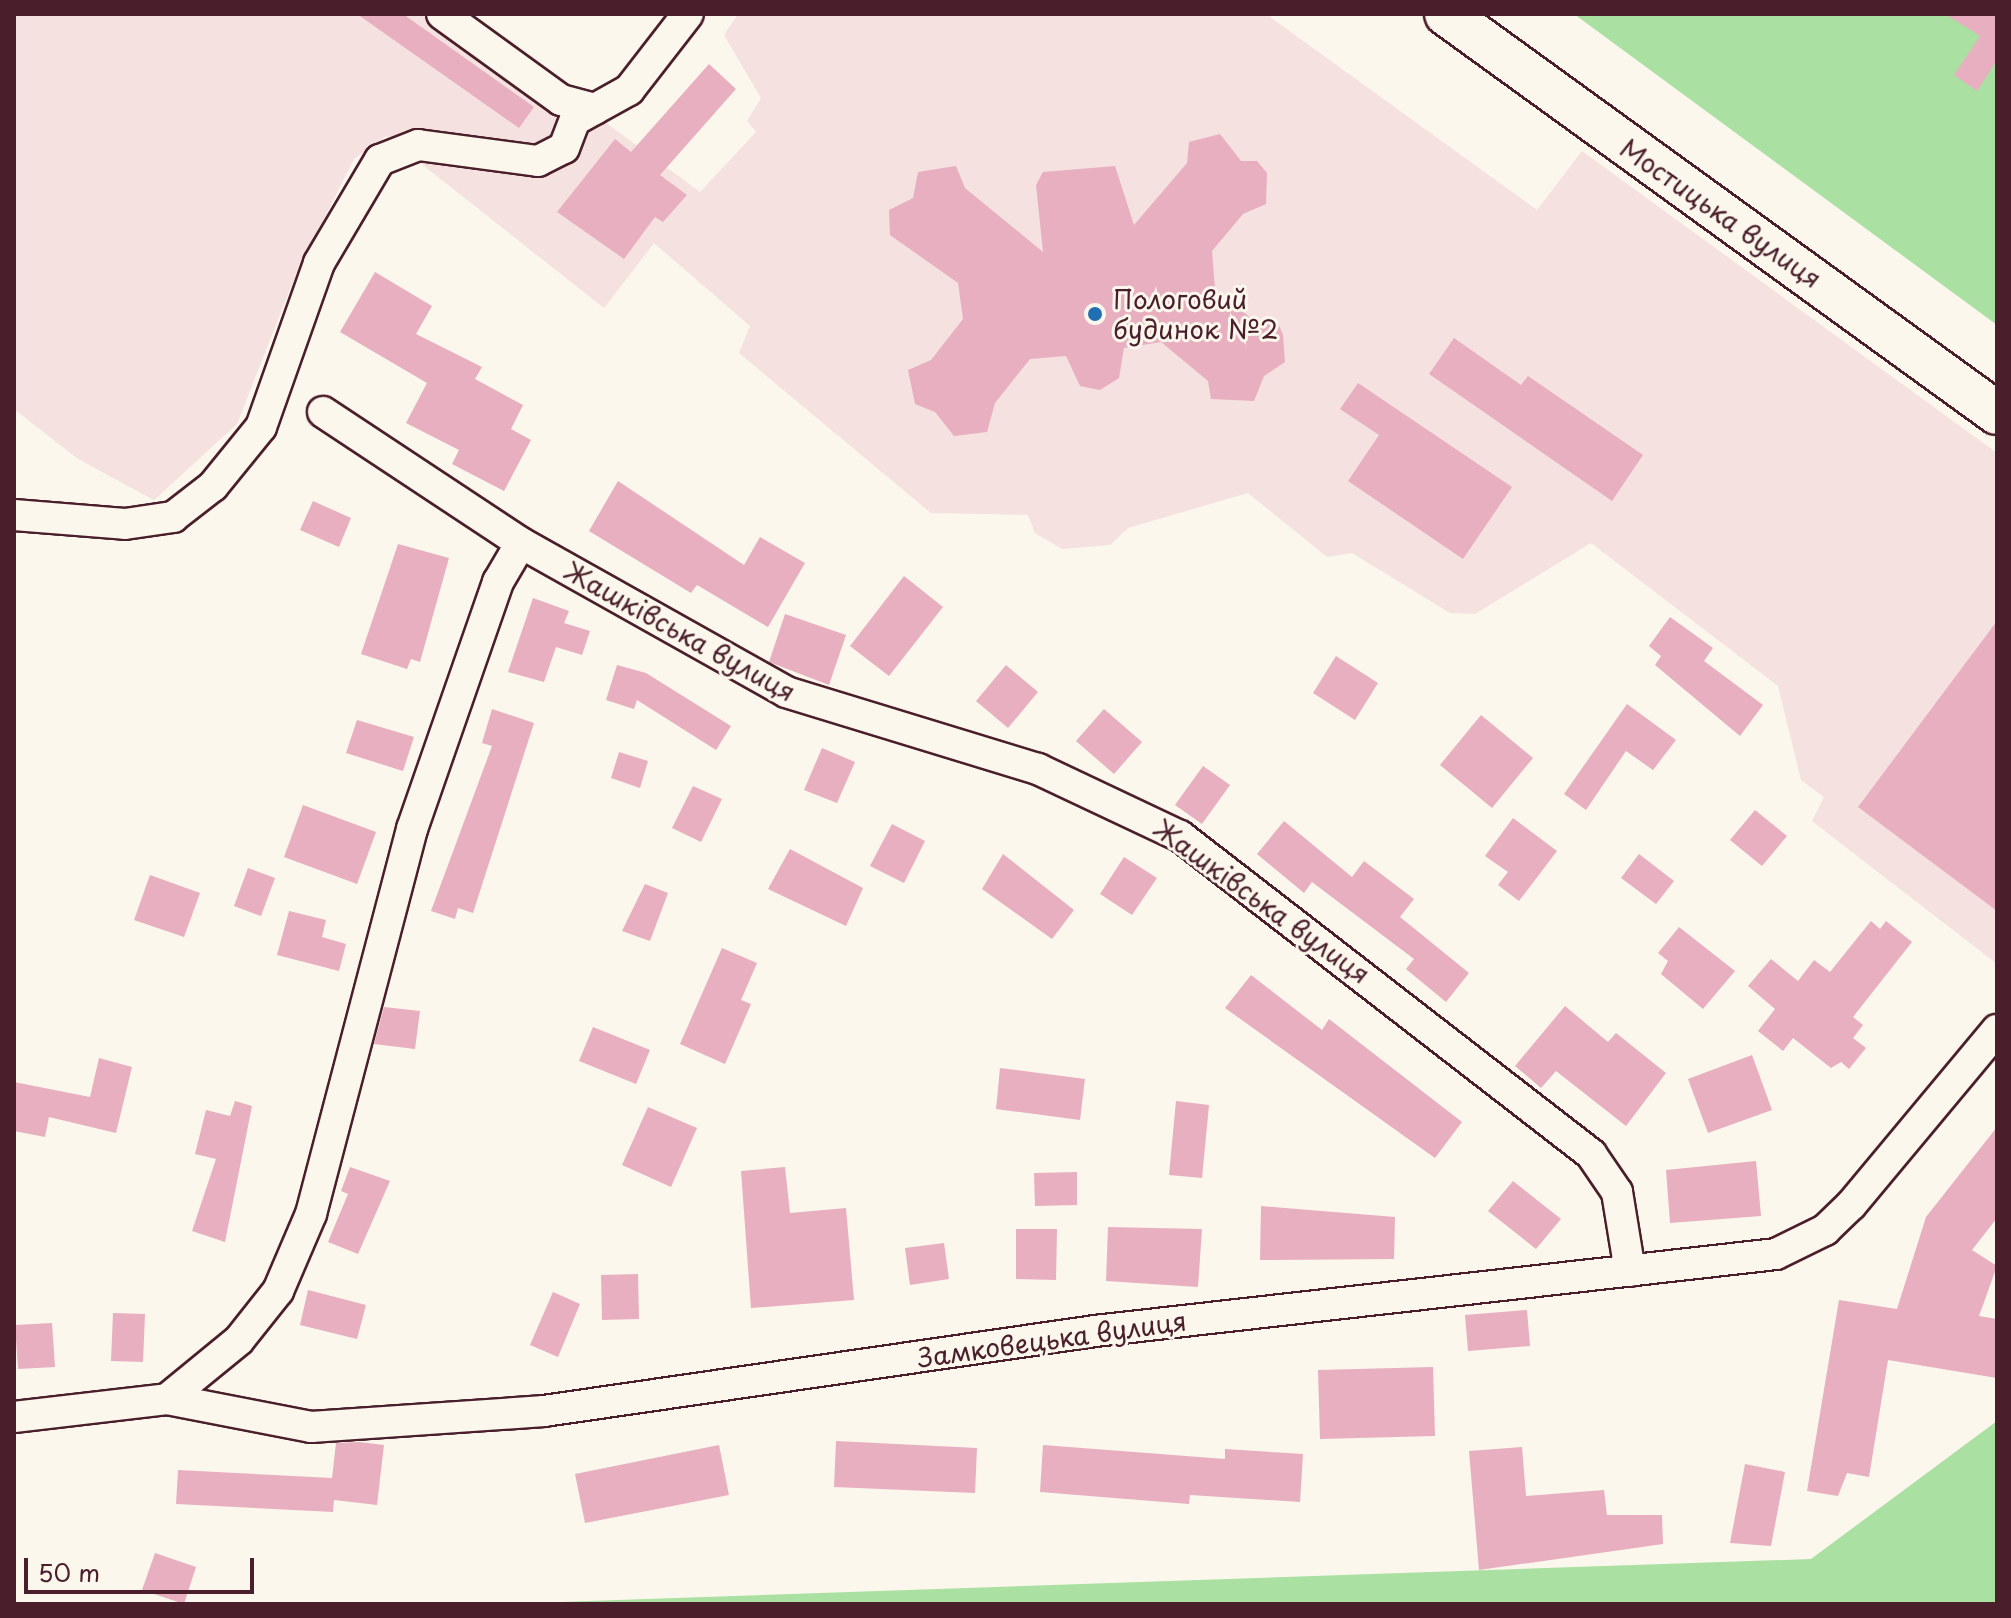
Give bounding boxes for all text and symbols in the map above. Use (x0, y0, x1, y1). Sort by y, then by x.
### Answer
street label: Мостицька вулиця (1614, 132, 1828, 294)
place label: Пологовий будинок №2 (1113, 283, 1279, 344)
marker: Пологовий будинок №2 (1084, 303, 1106, 325)
street label: Жашківська вулиця (559, 554, 801, 708)
street label: Жашківська вулиця (1147, 812, 1377, 990)
street label: Замковецька вулиця (915, 1305, 1189, 1373)
scale bar (28, 1542, 258, 1592)
text: 50 m (38, 1554, 100, 1590)

